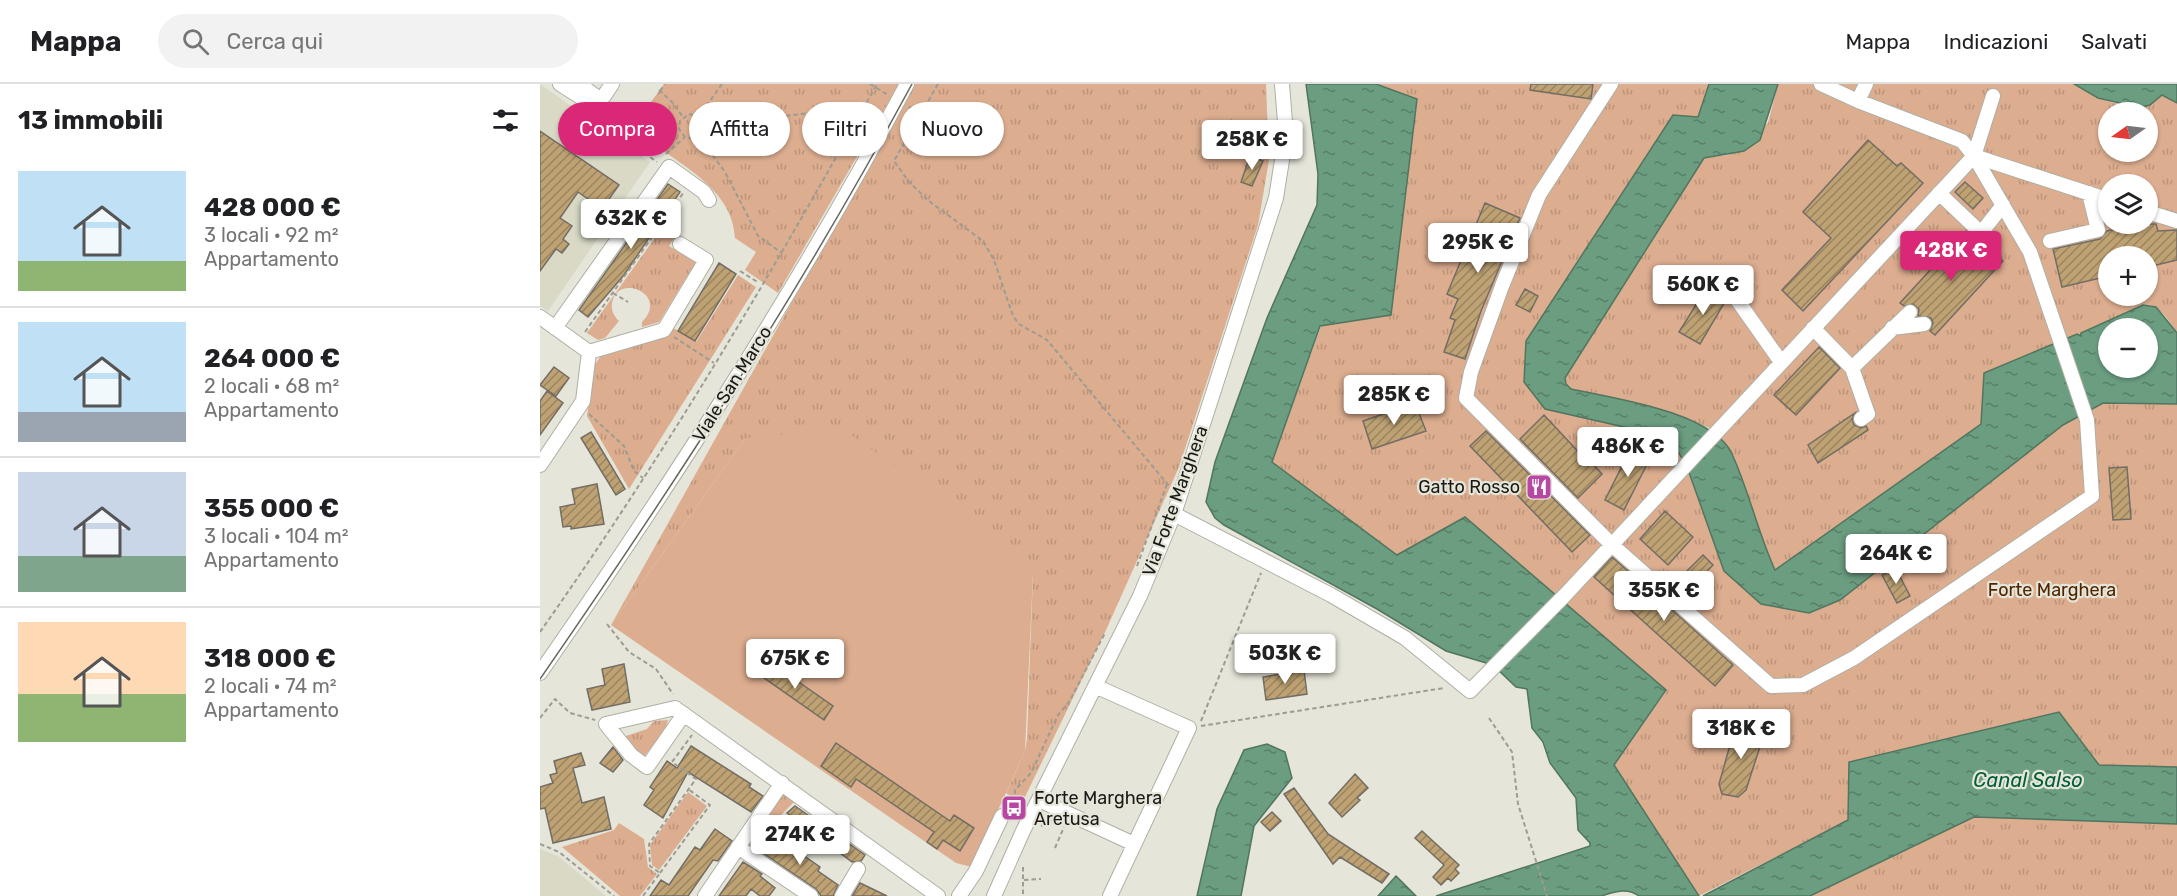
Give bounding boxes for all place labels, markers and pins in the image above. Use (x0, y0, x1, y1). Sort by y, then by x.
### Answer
pin: 258K € (1203, 120, 1301, 171)
pin: 632K € (582, 199, 680, 250)
pin: 295K € (1429, 223, 1527, 274)
pin: 428K € (1902, 231, 2000, 282)
pin: 560K € (1654, 265, 1752, 316)
pin: 285K € (1345, 375, 1443, 426)
pin: 486K € (1579, 427, 1677, 478)
restaurant icon: Gatto Rosso (1524, 472, 1554, 502)
place label: Gatto Rosso (1418, 476, 1520, 498)
pin: 264K € (1847, 534, 1945, 585)
pin: 355K € (1615, 571, 1713, 622)
pin: 503K € (1236, 634, 1334, 685)
pin: 675K € (746, 639, 844, 690)
pin: 318K € (1692, 709, 1790, 760)
place label: Forte Marghera Aretusa (1034, 787, 1162, 830)
bus stop icon: Forte Marghera Aretusa (999, 793, 1029, 823)
pin: 274K € (751, 815, 849, 866)

